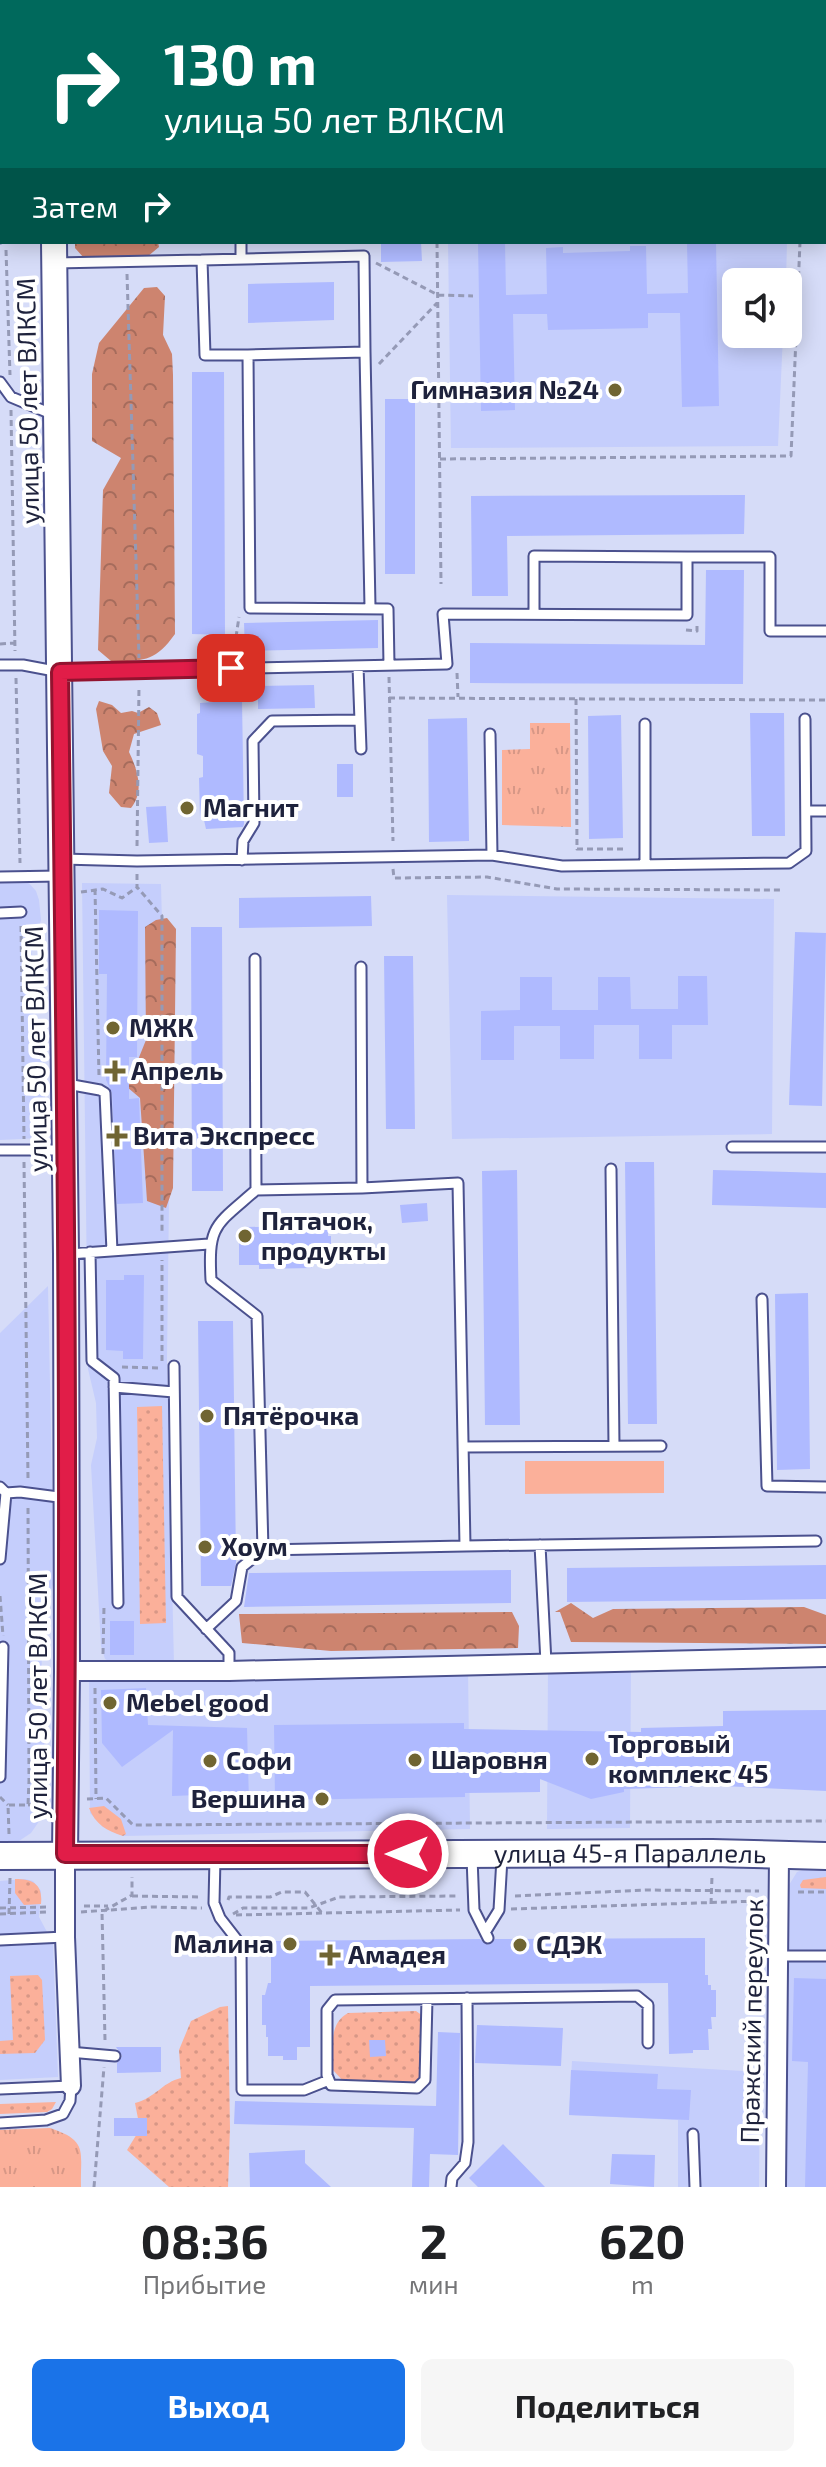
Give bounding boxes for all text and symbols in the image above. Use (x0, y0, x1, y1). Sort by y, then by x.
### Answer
text: 130 m (164, 29, 317, 96)
icon: right (32, 32, 136, 136)
text: улица 50 лет ВЛКСМ (164, 97, 505, 140)
icon: right (134, 184, 178, 228)
text: Затем (32, 188, 118, 224)
map controls (722, 268, 802, 348)
button: sound (722, 268, 802, 348)
street label: улица 50 лет ВЛКСМ (9, 277, 45, 525)
place label: Гимназия №24 (410, 373, 599, 404)
marker: Гимназия №24 (606, 381, 624, 399)
pin (197, 634, 265, 702)
icon: arrive (209, 646, 253, 690)
place label: Магнит (203, 791, 299, 822)
marker: Магнит (178, 799, 196, 817)
street label: улица 50 лет ВЛКСМ (17, 925, 53, 1173)
place label: МЖК (129, 1011, 194, 1042)
marker: МЖК (104, 1019, 122, 1037)
place label: Апрель (131, 1054, 223, 1085)
marker: Апрель (106, 1062, 124, 1080)
place label: Вита Экспресс (133, 1119, 315, 1150)
marker: Вита Экспресс (108, 1127, 126, 1145)
place label: Пятачок, продукты (261, 1204, 386, 1265)
marker: Пятачок, продукты (236, 1227, 254, 1245)
place label: Пятёрочка (223, 1399, 359, 1430)
marker: Пятёрочка (198, 1407, 216, 1425)
place label: Хоум (221, 1530, 288, 1561)
marker: Хоум (196, 1538, 214, 1556)
street label: улица 50 лет ВЛКСМ (21, 1573, 53, 1819)
place label: Mebel good (126, 1686, 269, 1717)
marker: Mebel good (101, 1694, 119, 1712)
place label: Торговый комплекс 45 (608, 1727, 768, 1788)
place label: Шаровня (431, 1743, 548, 1774)
place label: Софи (226, 1744, 292, 1775)
marker: Торговый комплекс 45 (583, 1750, 601, 1768)
marker: Шаровня (406, 1751, 424, 1769)
marker: Софи (201, 1752, 219, 1770)
place label: Вершина (191, 1782, 306, 1813)
marker: Вершина (313, 1790, 331, 1808)
position arrow (366, 1812, 450, 1896)
street label: улица 45-я Параллель (494, 1836, 767, 1869)
street label: Пражский переулок (733, 1898, 769, 2144)
place label: Малина (173, 1927, 274, 1958)
place label: СДЭК (536, 1928, 603, 1959)
marker: Малина (281, 1935, 299, 1953)
marker: СДЭК (511, 1936, 529, 1954)
place label: Амадея (348, 1938, 446, 1969)
marker: Амадея (319, 1944, 341, 1966)
text: 08:36 (140, 2211, 268, 2269)
text: 2 (420, 2211, 448, 2269)
text: 620 (599, 2211, 686, 2269)
text: Прибытие (143, 2268, 266, 2299)
text: мин (409, 2268, 459, 2299)
text: m (631, 2268, 654, 2299)
button: Выход (32, 2359, 405, 2451)
button: Поделиться (421, 2359, 794, 2451)

